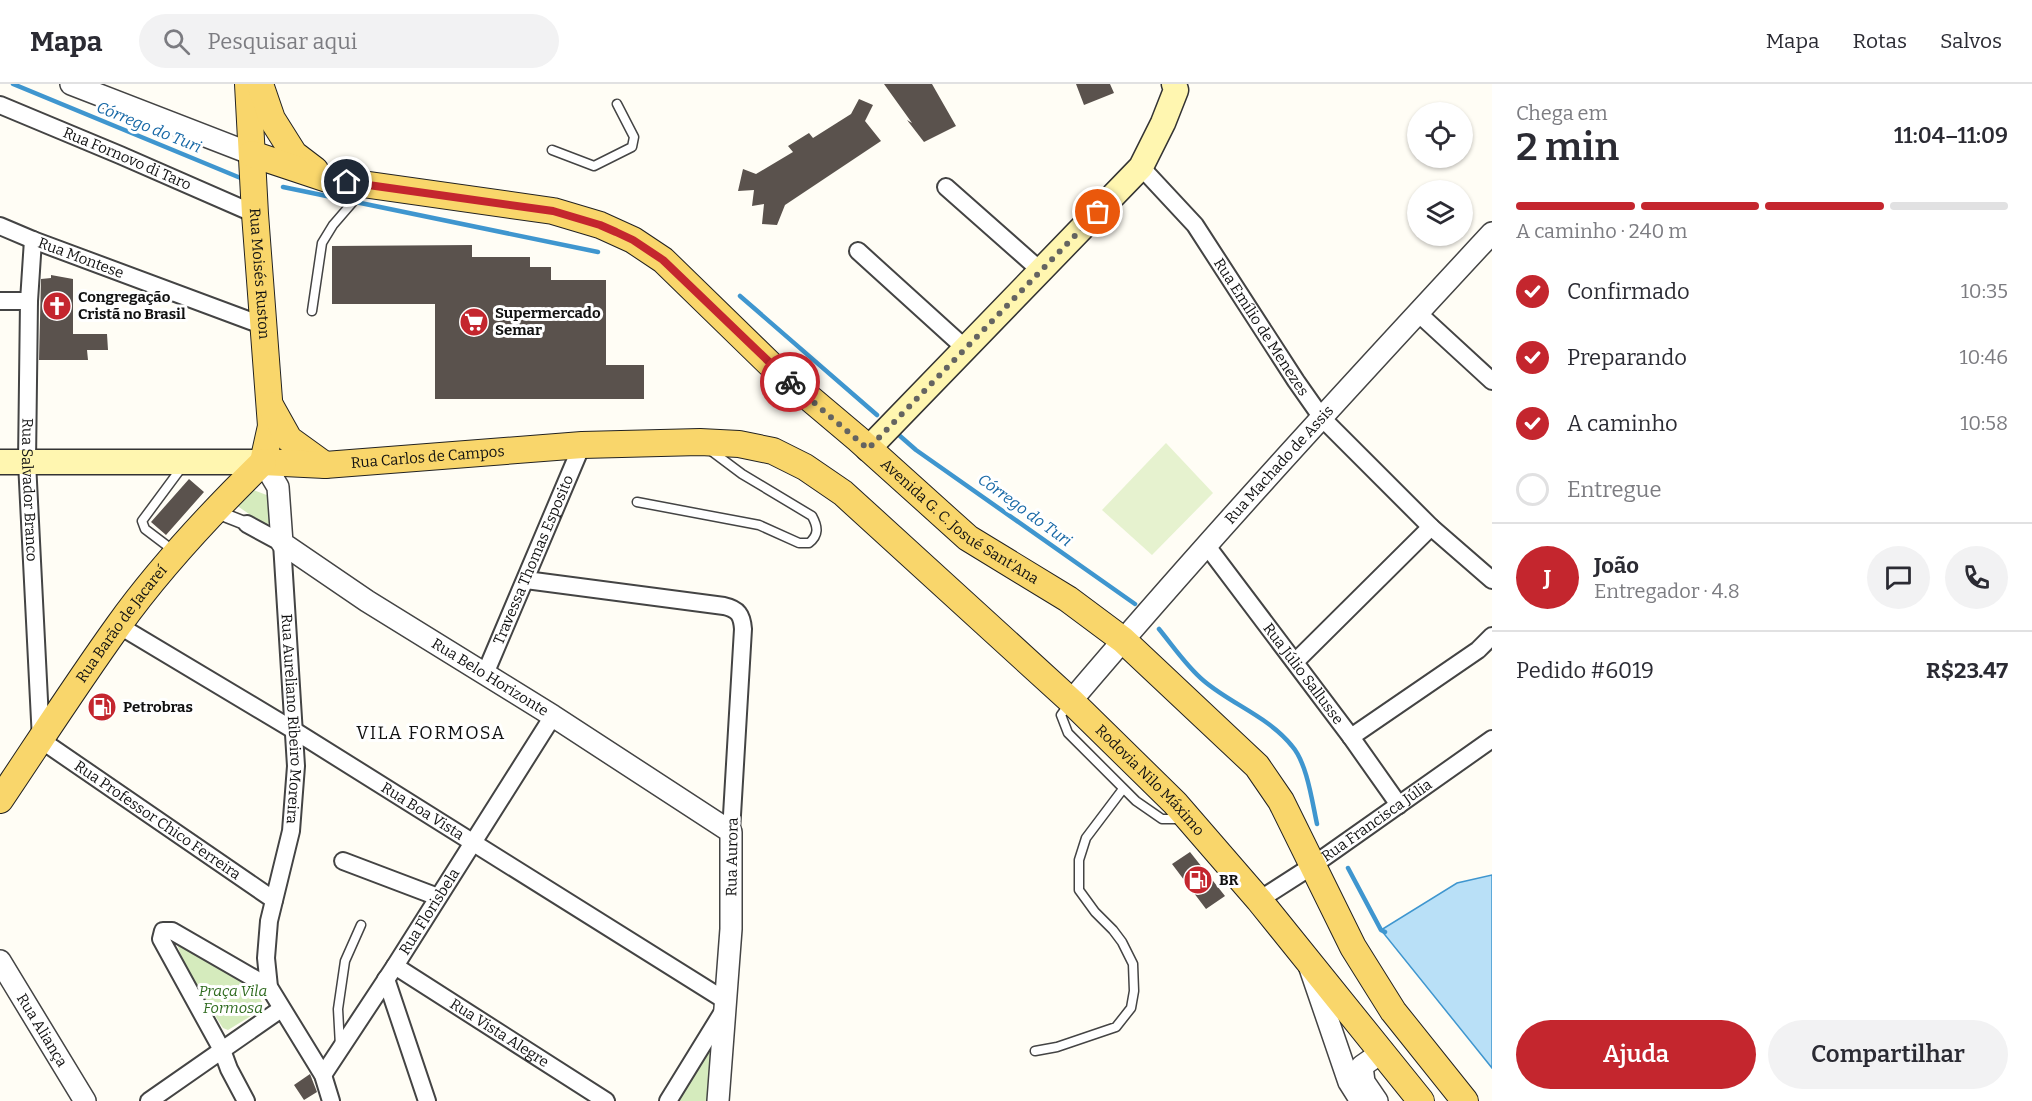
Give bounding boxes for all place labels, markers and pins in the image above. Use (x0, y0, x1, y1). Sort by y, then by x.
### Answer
pin (321, 156, 372, 207)
pin (1072, 186, 1123, 237)
place label: Congregação Cristã no Brasil (78, 288, 186, 323)
church icon: Congregação Cristã no Brasil (41, 290, 73, 322)
place label: Supermercado Semar (495, 304, 601, 339)
supermarket icon: Supermercado Semar (458, 306, 490, 338)
fuel station icon: Petrobras (86, 691, 118, 723)
place label: Petrobras (123, 698, 193, 716)
fuel station icon: BR (1182, 864, 1214, 896)
place label: BR (1219, 871, 1238, 889)

